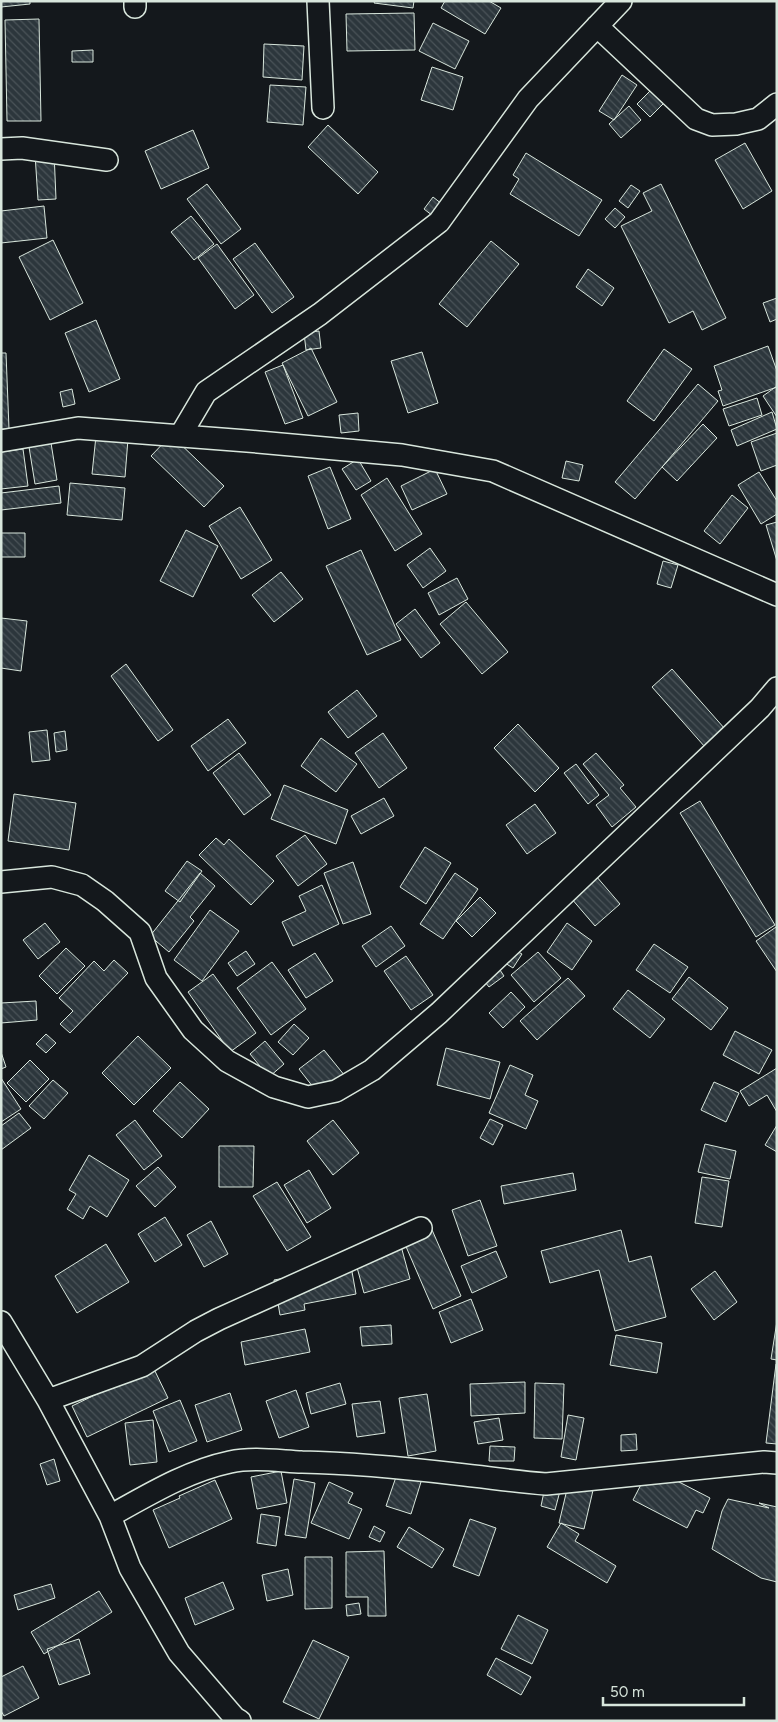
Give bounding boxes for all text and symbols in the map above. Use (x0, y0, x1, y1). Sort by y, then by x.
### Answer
scale bar (603, 1674, 744, 1706)
text: 50 m (610, 1683, 645, 1701)

